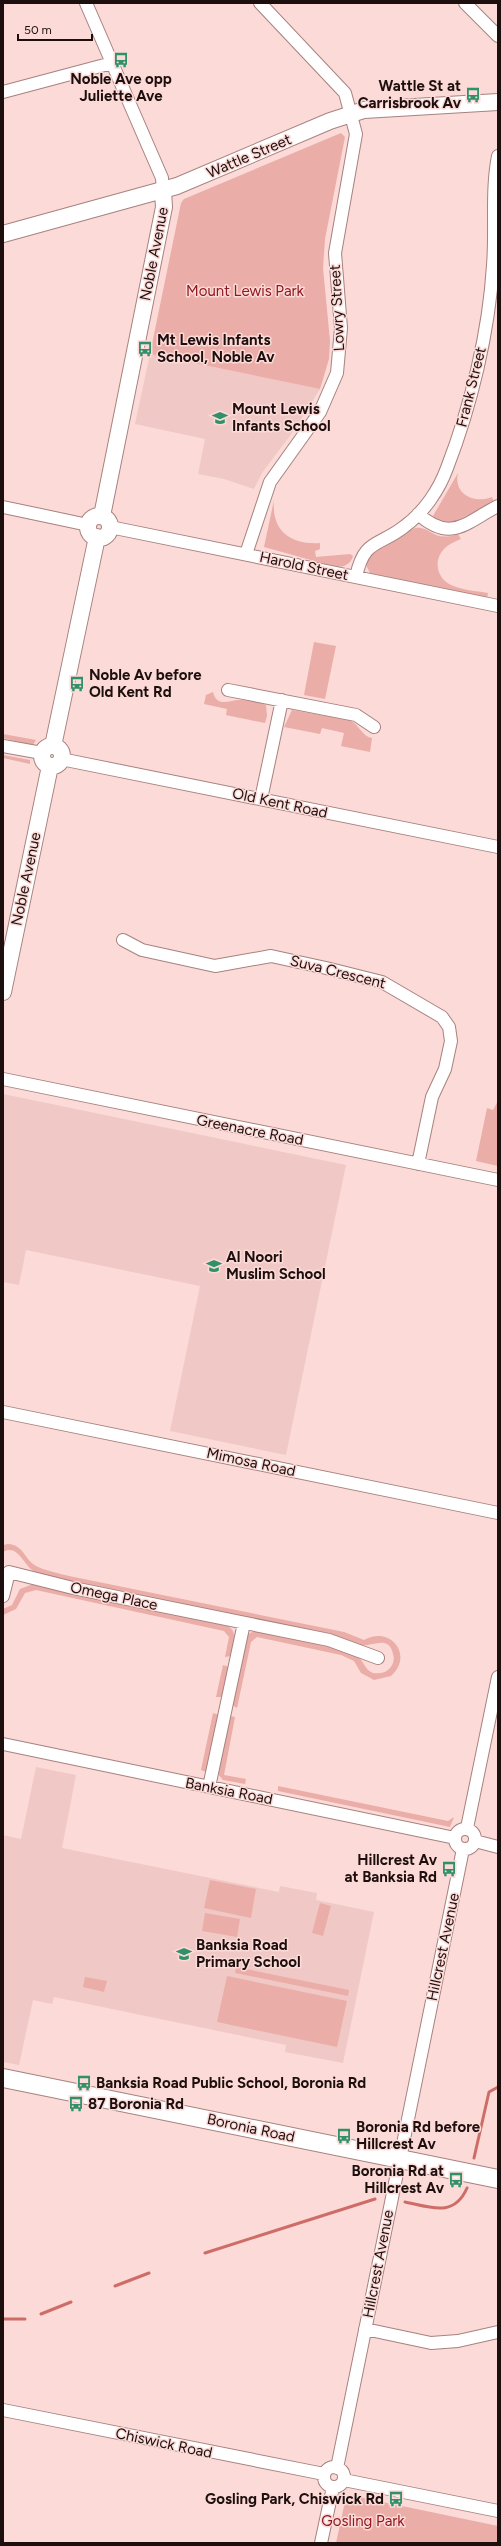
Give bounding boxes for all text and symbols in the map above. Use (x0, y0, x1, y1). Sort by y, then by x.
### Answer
scale bar (18, 16, 92, 42)
text: 50 m (24, 23, 52, 37)
bus stop icon: Noble Ave opp Juliette Ave (112, 51, 130, 69)
place label: Noble Ave opp Juliette Ave (70, 70, 172, 105)
place label: Wattle St at Carrisbrook Av (358, 77, 462, 112)
bus stop icon: Wattle St at Carrisbrook Av (464, 86, 482, 104)
street label: Wattle Street (204, 130, 294, 182)
street label: Noble Avenue (136, 206, 172, 302)
street label: Lowry Street (326, 264, 348, 352)
park label: Mount Lewis Park (186, 282, 305, 300)
place label: Mt Lewis Infants School, Noble Av (157, 331, 275, 366)
bus stop icon: Mt Lewis Infants School, Noble Av (136, 340, 154, 358)
street label: Frank Street (452, 345, 490, 429)
place label: Mount Lewis Infants School (232, 400, 331, 435)
school or university icon: Mount Lewis Infants School (211, 409, 229, 427)
street label: Harold Street (258, 548, 350, 584)
place label: Noble Av before Old Kent Rd (89, 666, 202, 701)
bus stop icon: Noble Av before Old Kent Rd (68, 675, 86, 693)
street label: Old Kent Road (231, 784, 329, 822)
street label: Noble Avenue (7, 831, 45, 927)
street label: Suva Crescent (288, 951, 388, 993)
street label: Greenacre Road (195, 1111, 305, 1149)
place label: Al Noori Muslim School (226, 1248, 326, 1283)
school or university icon: Al Noori Muslim School (205, 1257, 223, 1275)
street label: Mimosa Road (205, 1444, 297, 1480)
street label: Omega Place (69, 1578, 159, 1614)
street label: Banksia Road (184, 1774, 274, 1808)
place label: Hillcrest Av at Banksia Rd (345, 1851, 438, 1886)
bus stop icon: Hillcrest Av at Banksia Rd (440, 1860, 458, 1878)
street label: Hillcrest Avenue (423, 1891, 463, 2003)
place label: Banksia Road Primary School (196, 1936, 301, 1971)
school or university icon: Banksia Road Primary School (175, 1945, 193, 1963)
bus stop icon: Banksia Road Public School, Boronia Rd (75, 2074, 93, 2092)
place label: Banksia Road Public School, Boronia Rd (96, 2074, 366, 2092)
bus stop icon: 87 Boronia Rd (67, 2095, 85, 2113)
place label: 87 Boronia Rd (88, 2095, 184, 2113)
street label: Boronia Road (205, 2110, 297, 2146)
place label: Boronia Rd before Hillcrest Av (356, 2118, 481, 2153)
bus stop icon: Boronia Rd before Hillcrest Av (335, 2127, 353, 2145)
place label: Boronia Rd at Hillcrest Av (351, 2162, 445, 2197)
bus stop icon: Boronia Rd at Hillcrest Av (447, 2171, 465, 2189)
street label: Hillcrest Avenue (359, 2208, 397, 2320)
street label: Chiswick Road (114, 2424, 214, 2462)
place label: Gosling Park, Chiswick Rd (205, 2490, 384, 2508)
bus stop icon: Gosling Park, Chiswick Rd (387, 2490, 405, 2508)
park label: Gosling Park (321, 2512, 405, 2530)

